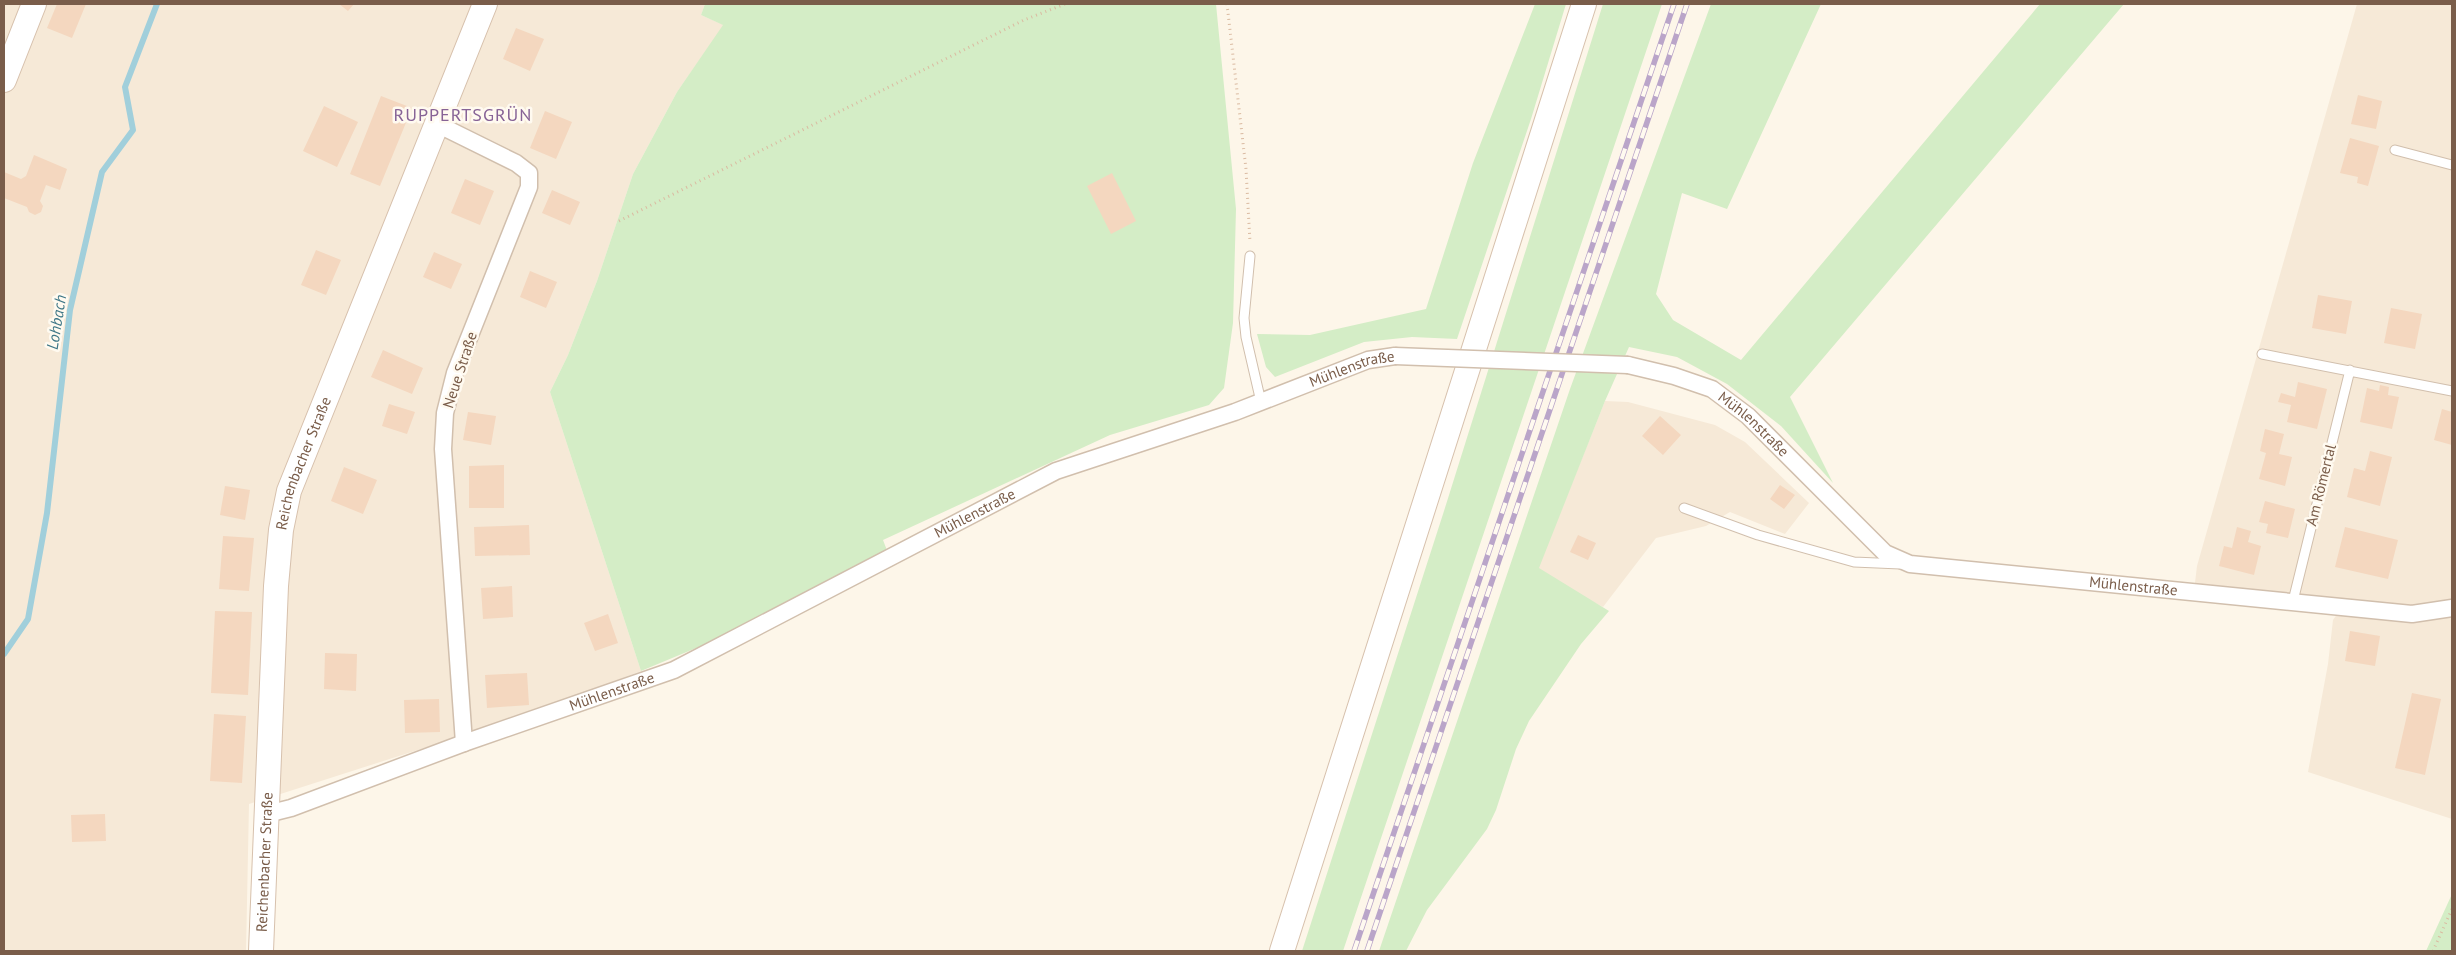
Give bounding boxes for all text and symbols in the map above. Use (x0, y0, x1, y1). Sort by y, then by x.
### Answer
district label: RUPPERTSGRÜN (394, 103, 532, 126)
water label: Lohbach (42, 293, 70, 351)
street label: Neue Straße (438, 329, 481, 411)
street label: Mühlenstraße (1306, 346, 1396, 391)
street label: Mühlenstraße (1715, 387, 1793, 461)
street label: Reichenbacher Straße (271, 394, 335, 531)
street label: Am Römertal (2301, 441, 2340, 528)
street label: Mühlenstraße (931, 484, 1018, 542)
street label: Mühlenstraße (2088, 572, 2179, 600)
street label: Mühlenstraße (566, 668, 657, 715)
street label: Reichenbacher Straße (252, 792, 277, 932)

